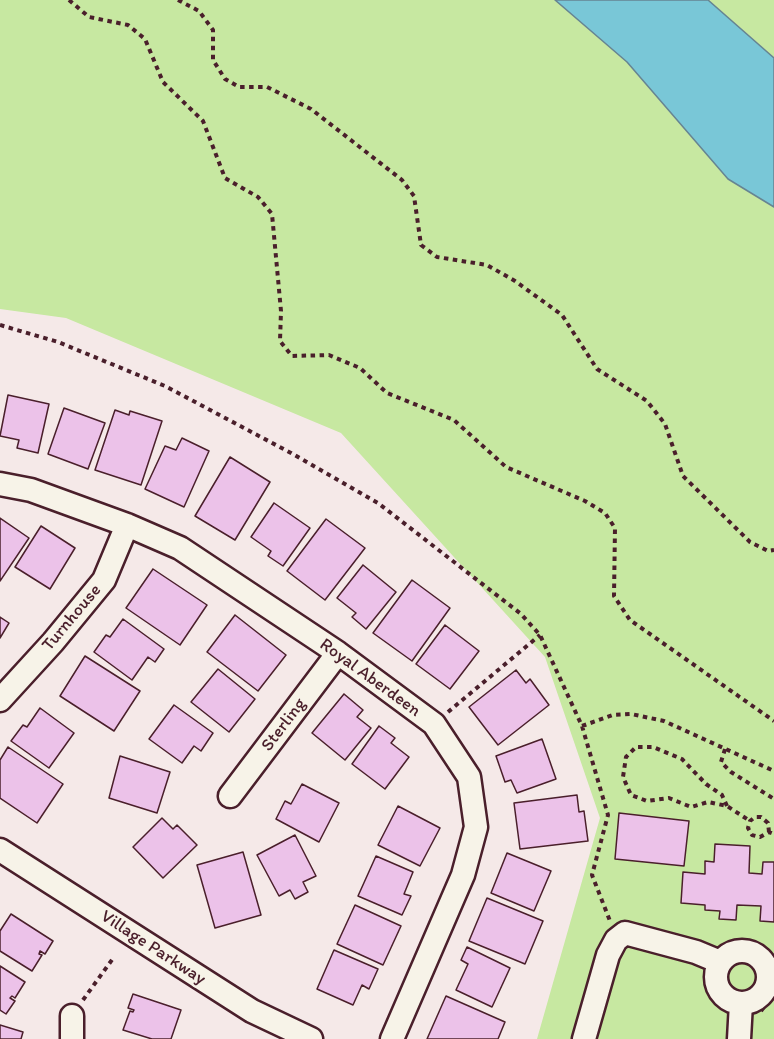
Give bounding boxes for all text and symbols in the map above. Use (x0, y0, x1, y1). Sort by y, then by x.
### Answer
street label: Turnhouse (38, 580, 106, 656)
street label: Royal Aberdeen (315, 634, 425, 722)
street label: Sterling (257, 694, 311, 756)
street label: Village Parkway (96, 906, 210, 990)

